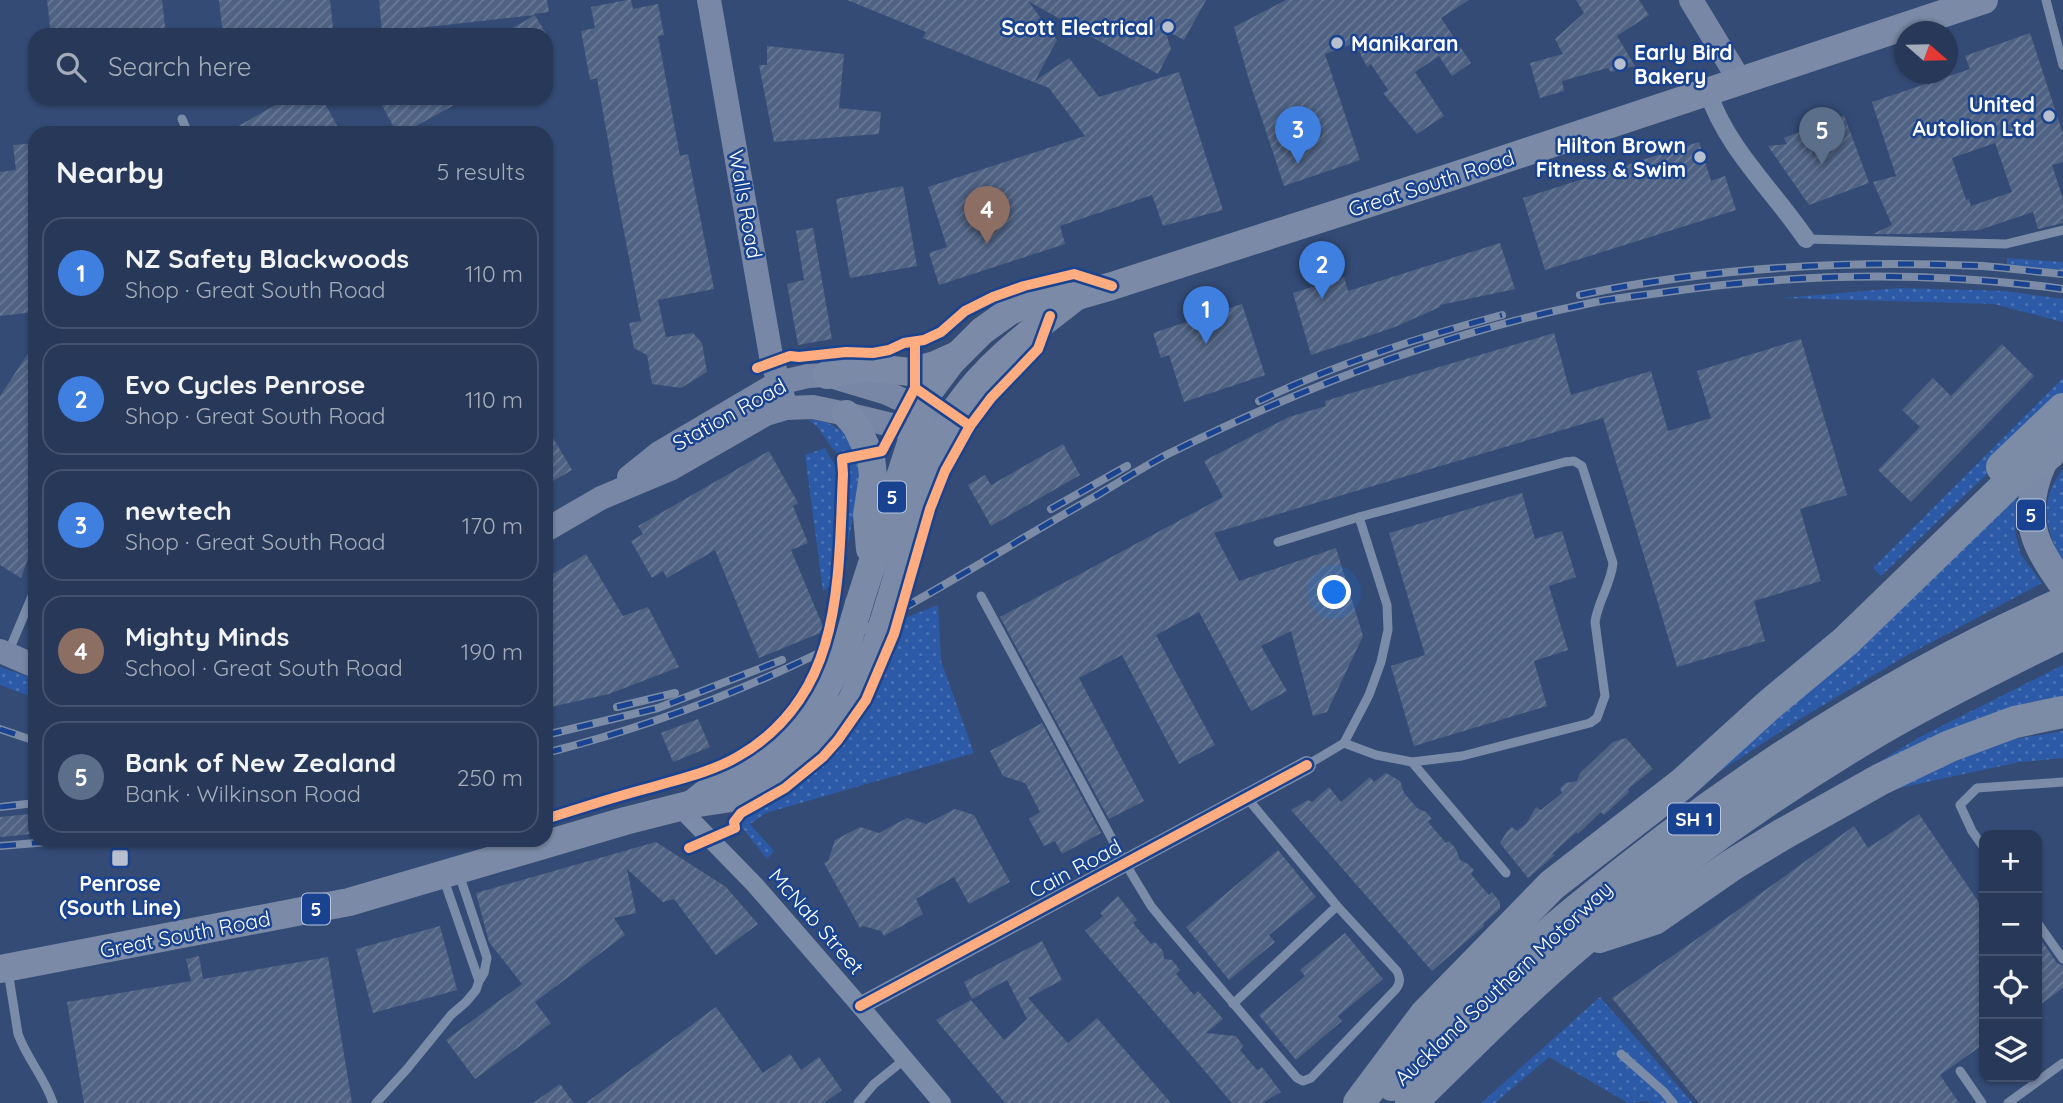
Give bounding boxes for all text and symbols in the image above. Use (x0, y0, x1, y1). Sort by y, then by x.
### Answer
place label: Scott Electrical (1001, 14, 1154, 40)
marker: Scott Electrical (1160, 19, 1176, 35)
north arrow (1895, 21, 1958, 84)
search box (28, 28, 553, 105)
place label: Manikaran (1351, 30, 1458, 56)
marker: Manikaran (1329, 35, 1345, 51)
place label: Early Bird Bakery (1634, 39, 1732, 89)
icon: search (52, 48, 90, 86)
text: Search here (108, 50, 252, 83)
marker: Early Bird Bakery (1612, 56, 1628, 72)
place label: United Autolion Ltd (1912, 91, 2035, 141)
pin: 3 (1275, 106, 1321, 164)
pin: 5 (1799, 107, 1845, 165)
marker: United Autolion Ltd (2041, 108, 2057, 124)
place label: Hilton Brown Fitness & Swim (1536, 132, 1686, 182)
street label: Great South Road (1345, 144, 1517, 222)
street label: Walls Road (724, 147, 768, 261)
marker: Hilton Brown Fitness & Swim (1692, 149, 1708, 165)
text: Nearby (56, 153, 164, 191)
text: 5 results (437, 157, 525, 186)
pin: 4 (964, 186, 1010, 244)
pin: 2 (1299, 241, 1345, 299)
text: NZ Safety Blackwoods (125, 242, 409, 275)
text: 1 (77, 259, 85, 288)
text: 110 m (465, 259, 523, 288)
text: Shop · Great South Road (125, 275, 385, 304)
pin: 1 (1183, 286, 1229, 344)
text: Evo Cycles Penrose (125, 368, 365, 401)
street label: Station Road (668, 372, 790, 456)
text: 2 (74, 385, 88, 414)
text: 110 m (465, 385, 523, 414)
text: Shop · Great South Road (125, 401, 385, 430)
road number: 5 (878, 482, 906, 512)
text: newtech (125, 494, 232, 527)
road number: 5 (2017, 500, 2045, 530)
text: 3 (75, 511, 87, 540)
text: 170 m (462, 511, 523, 540)
text: Shop · Great South Road (125, 527, 385, 556)
your location (1317, 575, 1351, 609)
text: Mighty Minds (125, 620, 289, 653)
text: 4 (74, 637, 88, 666)
text: 190 m (461, 637, 523, 666)
text: School · Great South Road (125, 653, 403, 682)
text: Bank of New Zealand (125, 746, 396, 779)
text: 5 (74, 763, 88, 792)
text: 250 m (457, 763, 523, 792)
text: Bank · Wilkinson Road (125, 779, 361, 808)
road number: SH 1 (1668, 804, 1720, 834)
map controls (1979, 830, 2042, 1082)
button: + (1979, 830, 2042, 893)
street label: Cain Road (1024, 833, 1126, 903)
marker: Penrose (South Line) (110, 848, 130, 868)
street label: McNab Street (764, 863, 870, 979)
place label: Penrose (South Line) (59, 870, 181, 920)
street label: Auckland Southern Motorway (1389, 875, 1617, 1091)
button: − (1979, 893, 2042, 956)
road number: 5 (302, 894, 330, 925)
street label: Great South Road (98, 905, 272, 963)
button: locate (1979, 956, 2042, 1019)
button: layers (1979, 1019, 2042, 1082)

